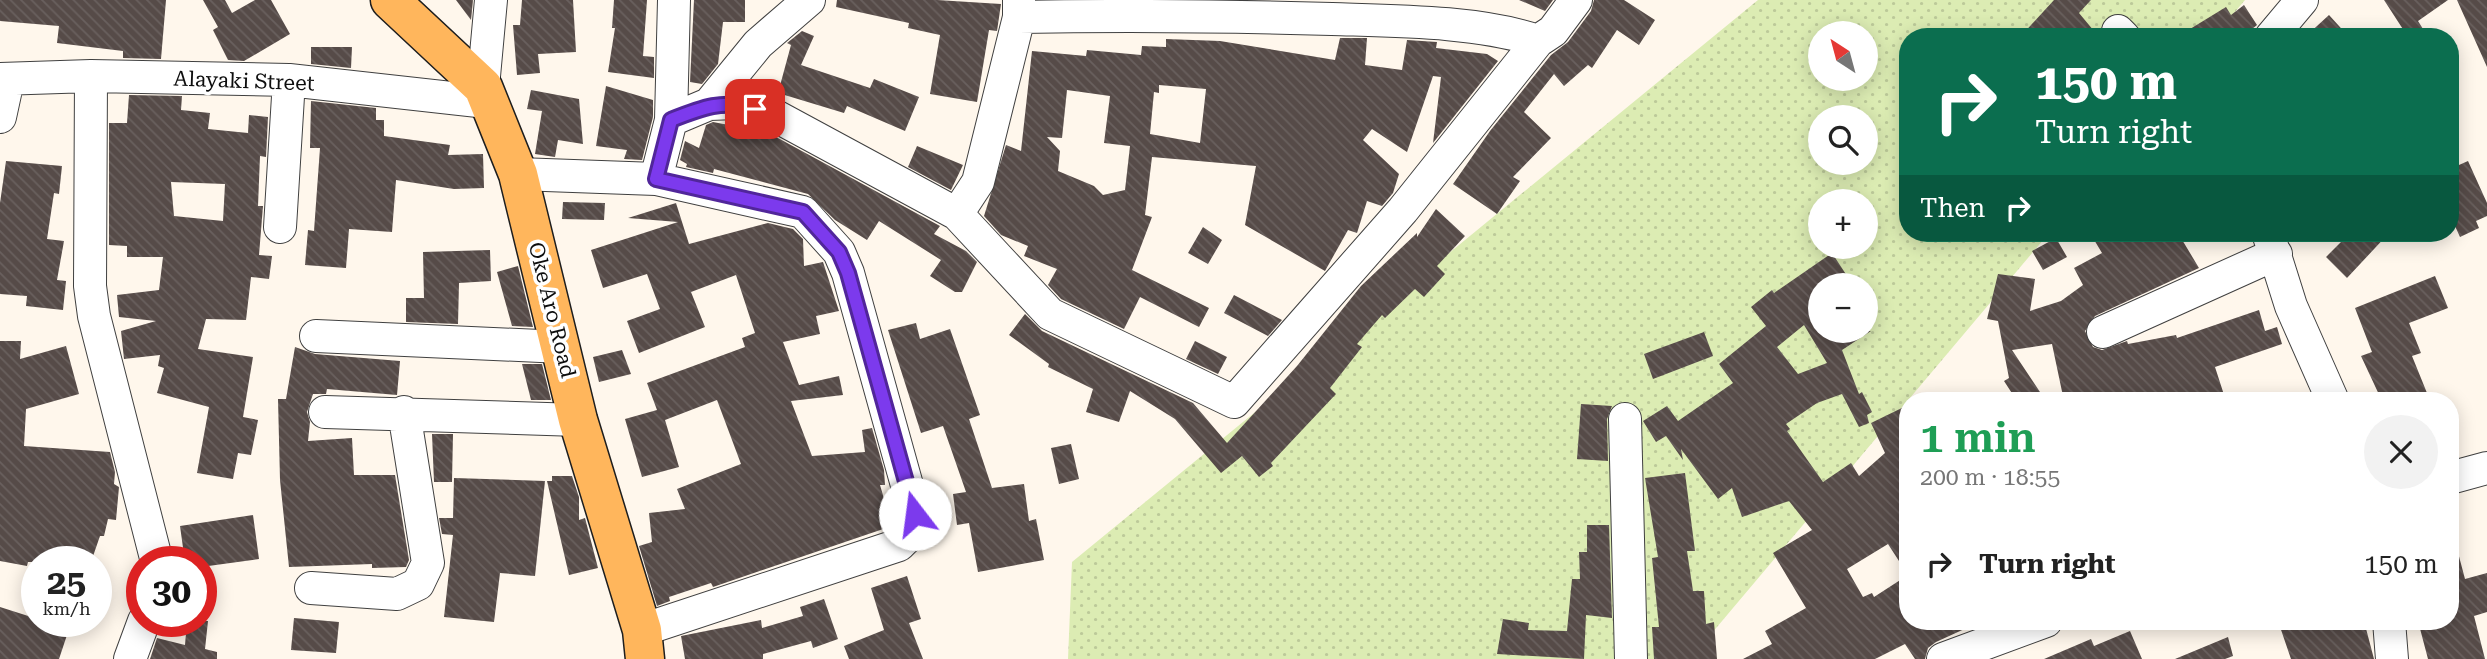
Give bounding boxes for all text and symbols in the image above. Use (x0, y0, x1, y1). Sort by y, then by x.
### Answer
north arrow (1808, 21, 1878, 91)
map controls (1808, 21, 1878, 343)
text: 150 m (2035, 54, 2177, 111)
icon: right (1920, 56, 2011, 147)
street label: Alayaki Street (173, 67, 315, 95)
pin (725, 79, 785, 139)
icon: arrive (736, 90, 774, 128)
button: search (1808, 105, 1878, 175)
text: Turn right (2035, 113, 2192, 151)
button: + (1808, 189, 1878, 259)
icon: right (1999, 189, 2037, 227)
text: Then (1920, 193, 1985, 223)
street label: Oke Aro Road (524, 240, 581, 381)
button: − (1808, 273, 1878, 343)
text: 1 min (1920, 413, 2036, 462)
button: close (2364, 415, 2438, 489)
text: 200 m · 18:55 (1920, 464, 2060, 491)
position arrow (878, 477, 952, 551)
icon: right (1920, 545, 1958, 583)
speed limit sign: 30 (126, 546, 217, 637)
text: Turn right (1979, 549, 2115, 579)
text: 150 m (2364, 549, 2438, 579)
text: 25 (47, 562, 86, 603)
text: km/h (42, 598, 91, 619)

